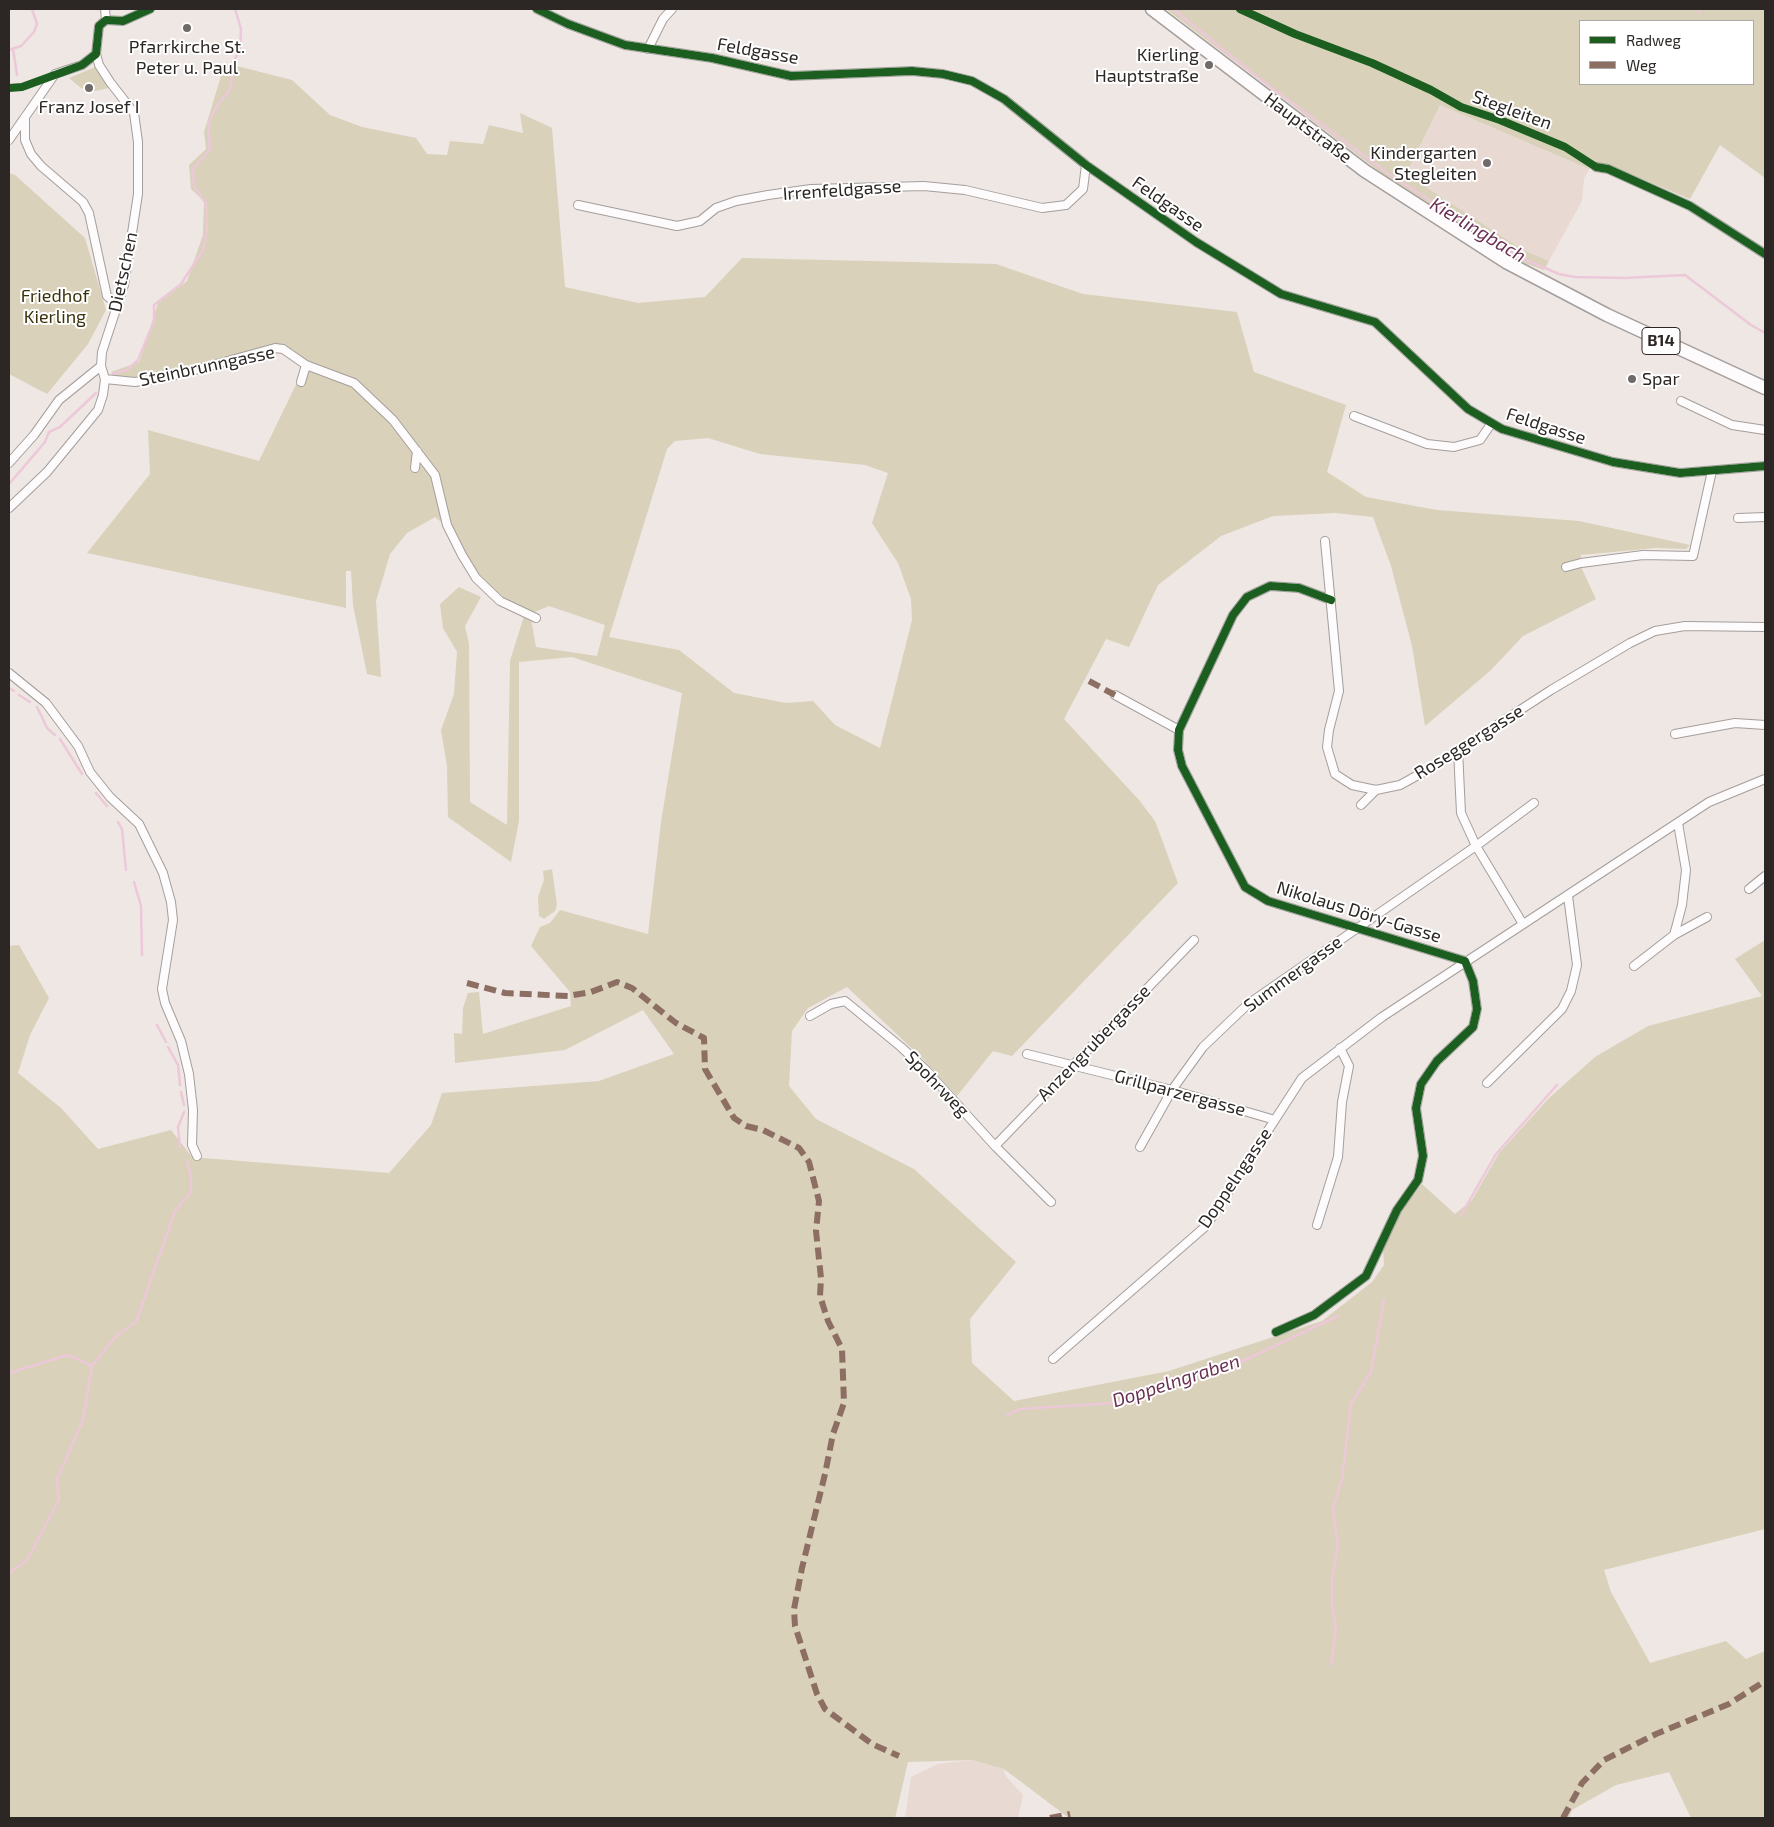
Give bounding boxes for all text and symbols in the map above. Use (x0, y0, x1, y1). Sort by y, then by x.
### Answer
legend (1579, 20, 1754, 85)
marker: Pfarrkirche St. Peter u. Paul (181, 22, 193, 34)
text: Radweg (1626, 31, 1681, 49)
street label: Feldgasse (715, 33, 801, 69)
place label: Pfarrkirche St. Peter u. Paul (129, 36, 245, 78)
place label: Kierling Hauptstraße (1095, 44, 1199, 86)
text: Weg (1626, 56, 1656, 74)
marker: Kierling Hauptstraße (1203, 59, 1215, 71)
marker: Franz Josef I (83, 82, 95, 94)
street label: Stegleiten (1469, 86, 1555, 134)
street label: Hauptstraße (1260, 88, 1356, 168)
place label: Franz Josef I (39, 96, 139, 118)
place label: Kindergarten Stegleiten (1370, 142, 1477, 184)
marker: Kindergarten Stegleiten (1481, 157, 1493, 169)
street label: Feldgasse (1128, 171, 1208, 237)
street label: Irrenfeldgasse (782, 175, 902, 205)
water label: Kierlingbach (1426, 192, 1530, 268)
street label: Dietschen (104, 230, 142, 314)
park label: Friedhof Kierling (21, 285, 89, 328)
road number: B14 (1642, 328, 1680, 354)
street label: Steinbrunngasse (137, 341, 277, 391)
place label: Spar (1642, 368, 1680, 390)
marker: Spar (1626, 373, 1638, 385)
street label: Feldgasse (1503, 403, 1589, 449)
street label: Roseggergasse (1410, 700, 1528, 784)
street label: Nikolaus Döry-Gasse (1274, 877, 1444, 947)
street label: Summergasse (1240, 931, 1346, 1017)
street label: Anzengrubergasse (1033, 980, 1155, 1106)
street label: Spohrweg (900, 1047, 974, 1121)
street label: Grillparzergasse (1112, 1065, 1248, 1121)
street label: Doppelngasse (1194, 1124, 1276, 1232)
water label: Doppelngraben (1109, 1350, 1243, 1412)

